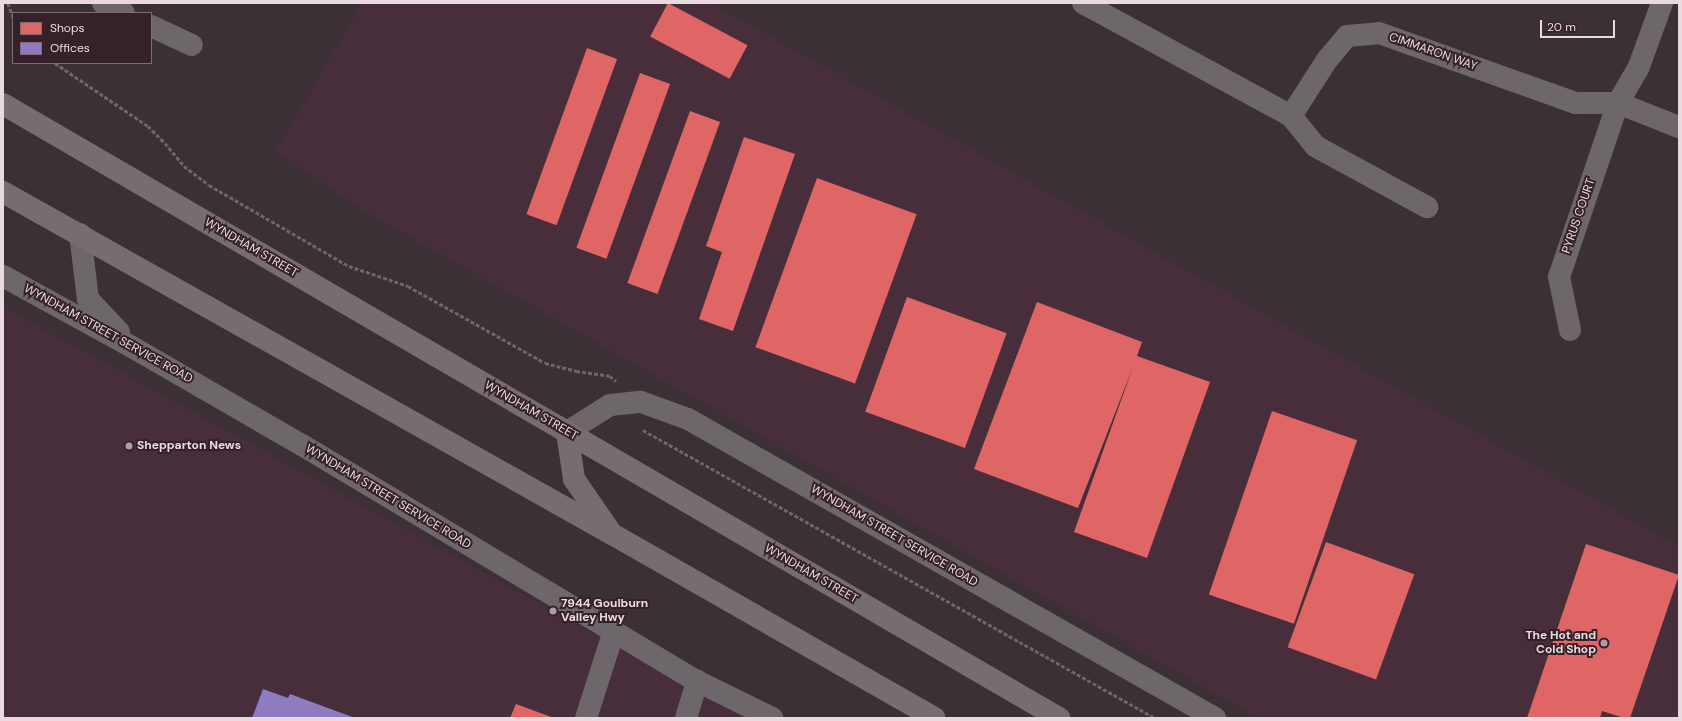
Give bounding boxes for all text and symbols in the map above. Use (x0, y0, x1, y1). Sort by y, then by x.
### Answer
legend (12, 12, 152, 64)
scale bar (1542, 12, 1617, 38)
text: 20 m (1547, 19, 1576, 35)
text: Shops (50, 20, 85, 36)
street label: CIMMARON WAY (1387, 30, 1479, 74)
text: Offices (50, 40, 90, 56)
street label: PYRUS COURT (1559, 177, 1599, 255)
street label: WYNDHAM STREET (202, 215, 300, 281)
street label: WYNDHAM STREET SERVICE ROAD (21, 281, 195, 387)
street label: WYNDHAM STREET (482, 378, 580, 444)
place label: Shepparton News (137, 439, 241, 453)
marker: Shepparton News (124, 441, 134, 451)
street label: WYNDHAM STREET SERVICE ROAD (303, 442, 473, 552)
street label: WYNDHAM STREET SERVICE ROAD (808, 482, 980, 590)
street label: WYNDHAM STREET (762, 541, 860, 607)
place label: 7944 Goulburn Valley Hwy (561, 597, 648, 625)
marker: 7944 Goulburn Valley Hwy (548, 606, 558, 616)
place label: The Hot and Cold Shop (1525, 629, 1596, 657)
marker: The Hot and Cold Shop (1599, 638, 1609, 648)

